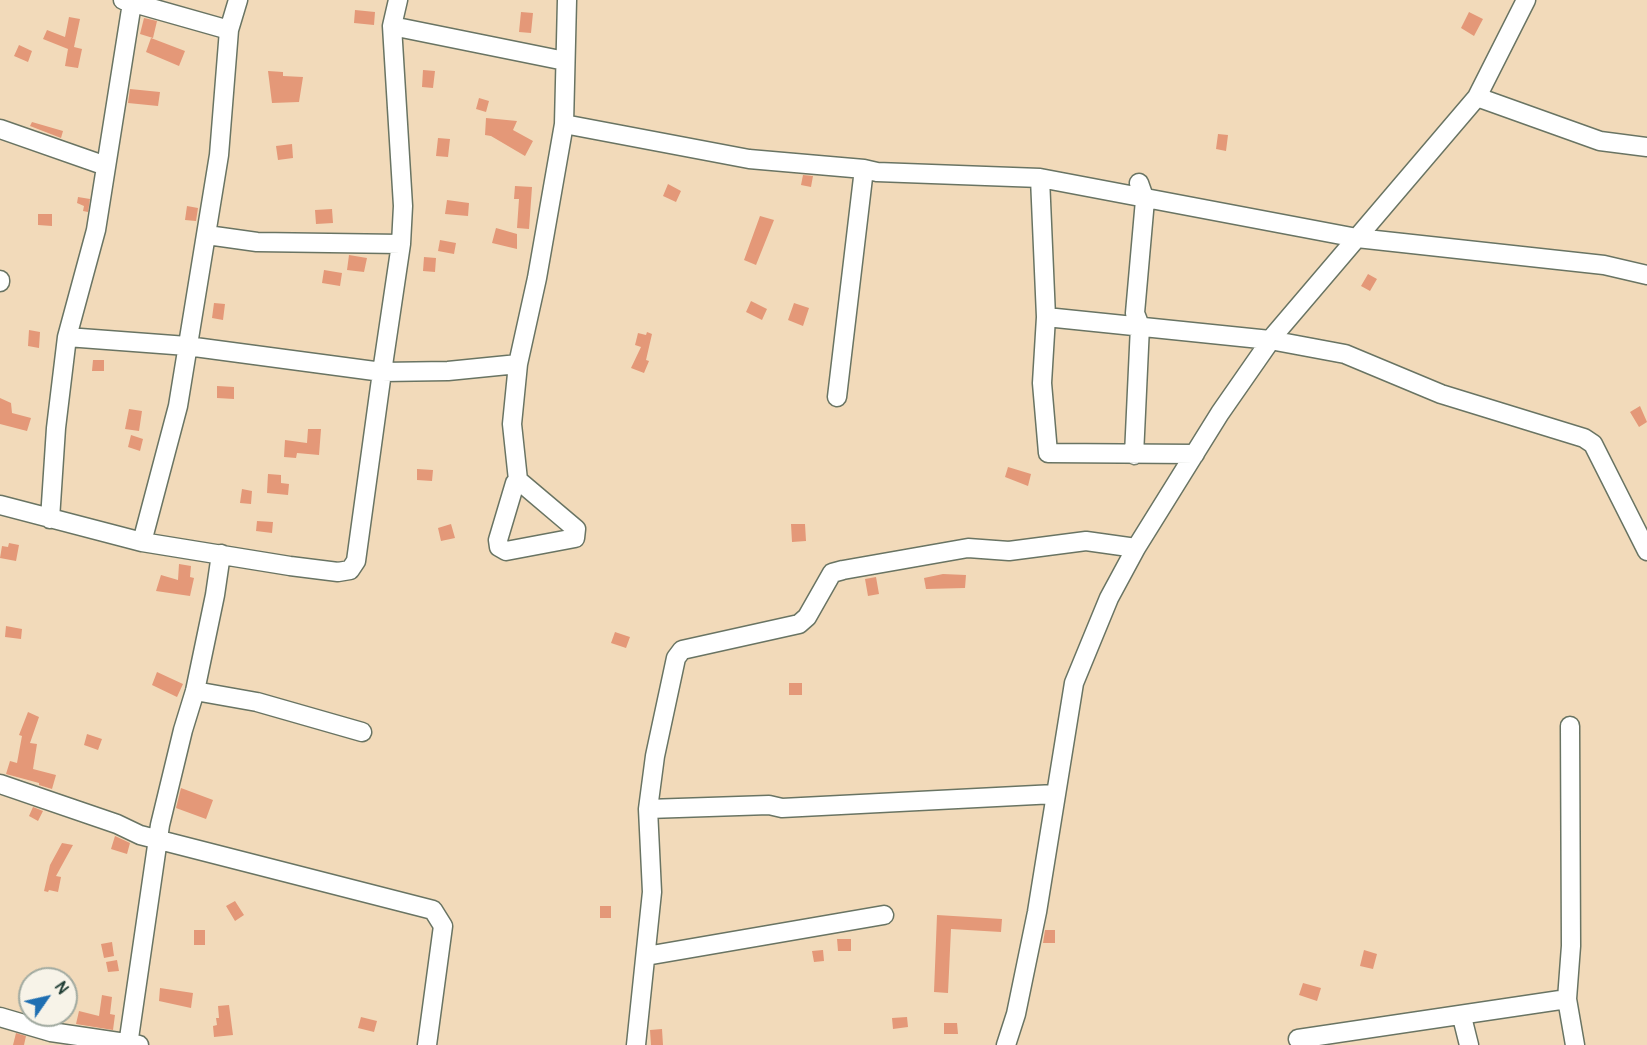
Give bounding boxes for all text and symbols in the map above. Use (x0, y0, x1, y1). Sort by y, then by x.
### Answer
north arrow (18, 967, 78, 1027)
text: N (50, 978, 73, 998)

